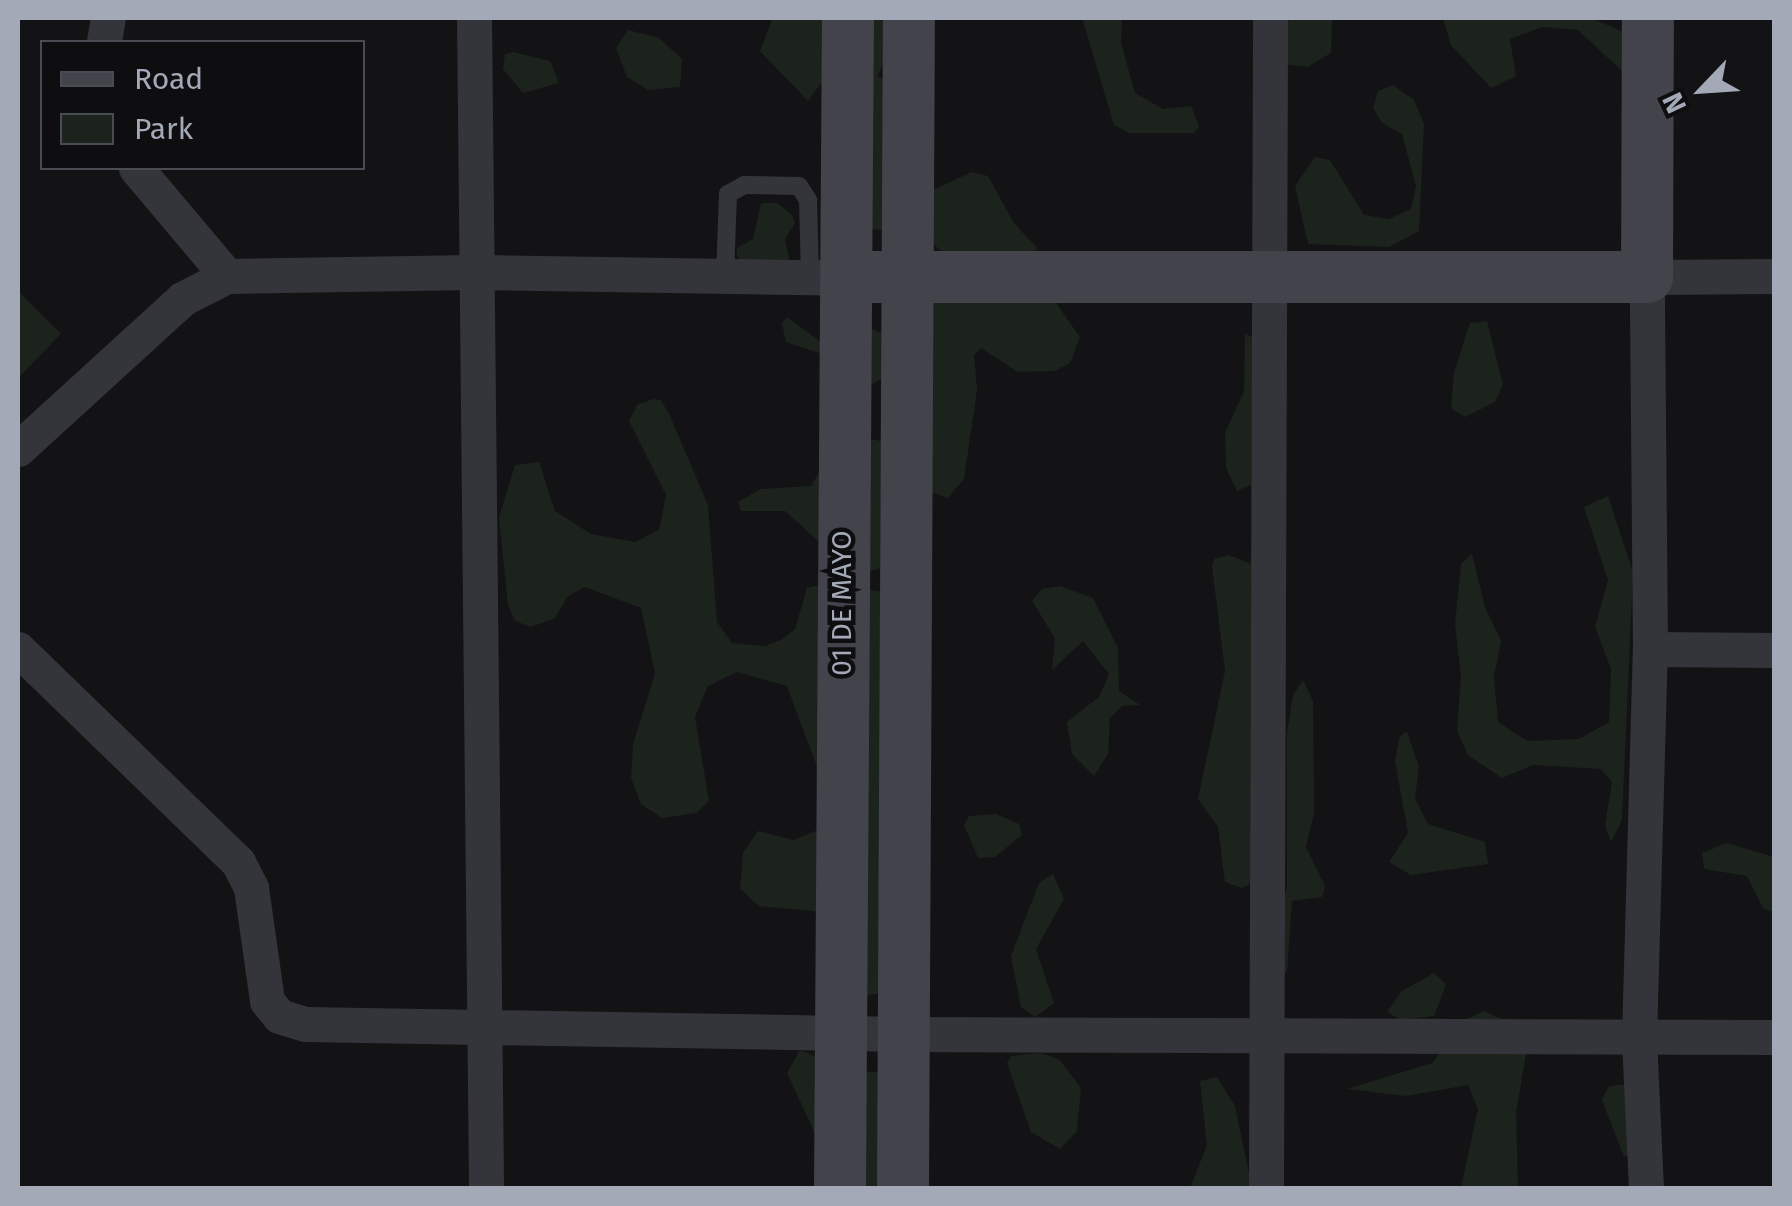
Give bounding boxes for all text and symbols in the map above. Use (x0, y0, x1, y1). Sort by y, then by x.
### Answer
legend (40, 40, 365, 170)
north arrow (1652, 40, 1752, 140)
text: Road (134, 61, 203, 97)
text: N (1655, 88, 1693, 118)
text: Park (134, 111, 193, 147)
street label: 01 DE MAYO (825, 530, 859, 676)

